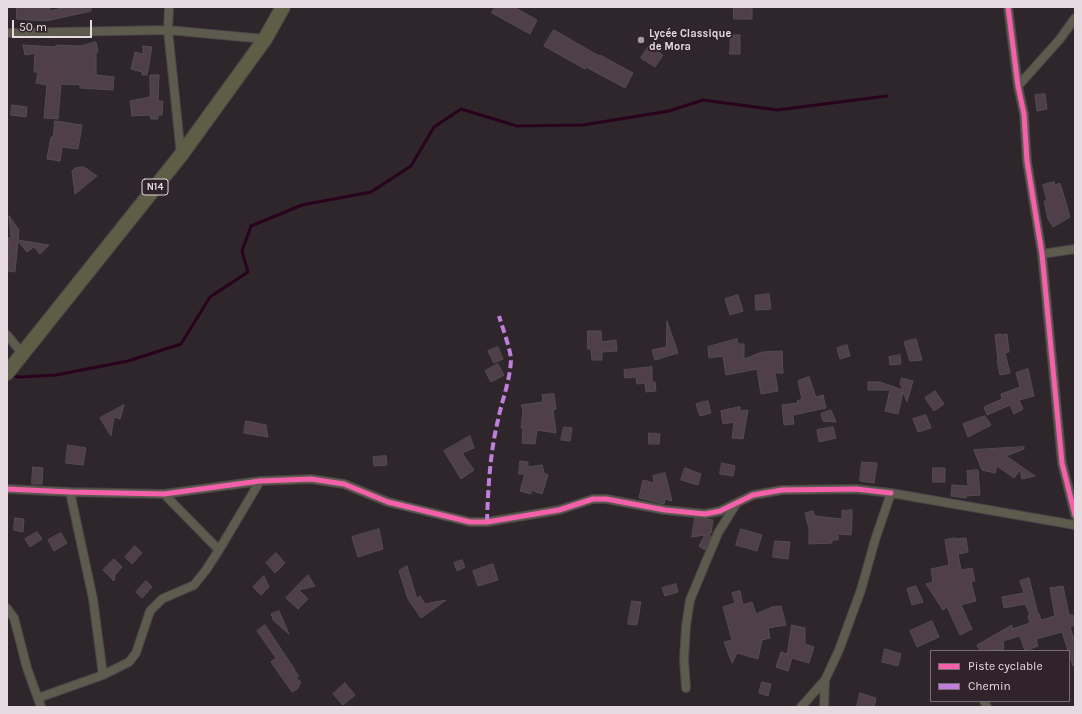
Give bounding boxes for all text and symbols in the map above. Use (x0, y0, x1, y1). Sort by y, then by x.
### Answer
scale bar (14, 12, 94, 38)
text: 50 m (19, 20, 47, 34)
place label: Lycée Classique de Mora (649, 27, 731, 53)
marker: Lycée Classique de Mora (636, 35, 646, 45)
road number: N14 (142, 179, 168, 195)
legend (930, 650, 1070, 702)
text: Piste cyclable (968, 659, 1043, 673)
text: Chemin (968, 679, 1011, 693)

